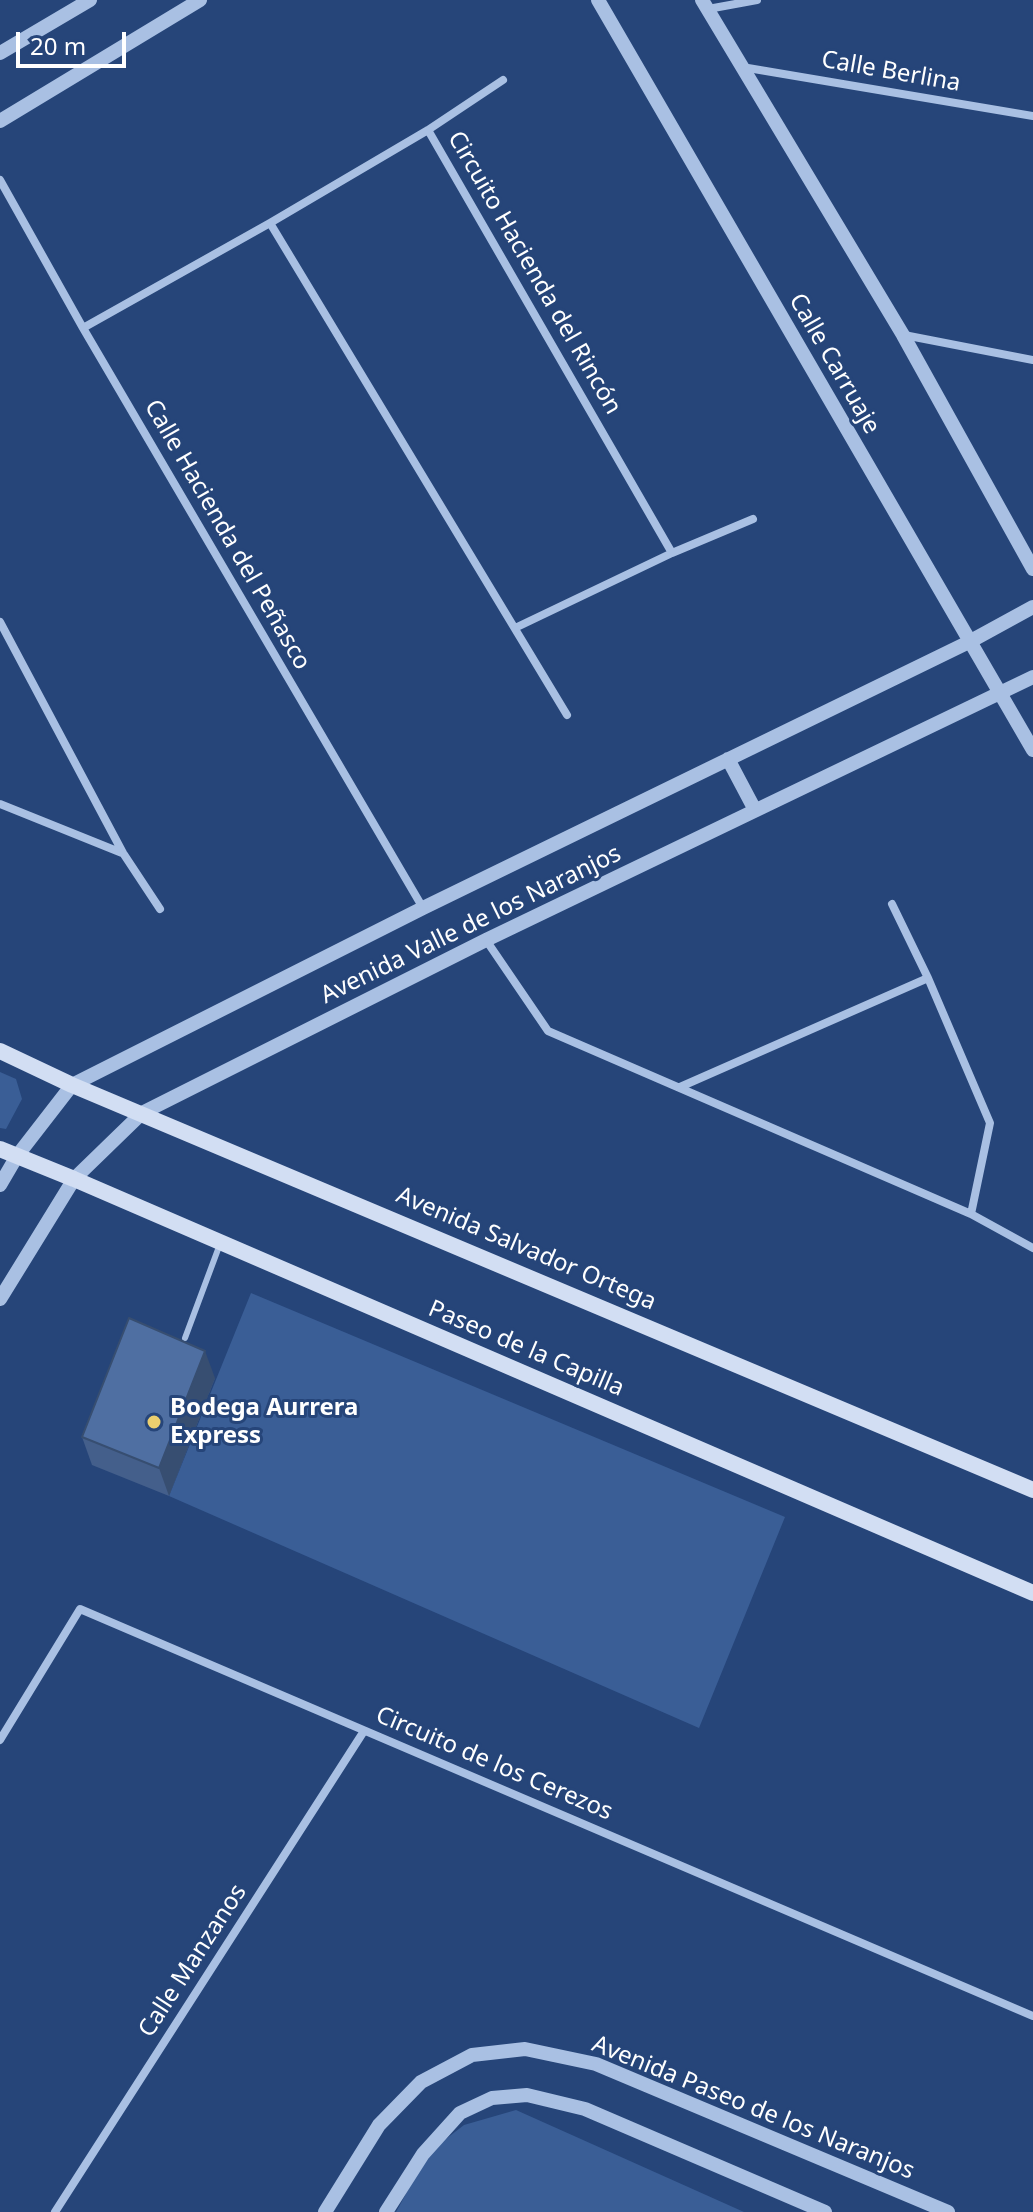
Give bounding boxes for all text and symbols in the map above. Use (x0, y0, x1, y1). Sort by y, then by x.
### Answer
scale bar (20, 16, 130, 66)
text: 20 m (30, 29, 86, 62)
street label: Calle Berlina (819, 46, 963, 98)
street label: Circuito Hacienda del Rincón (441, 126, 627, 420)
street label: Calle Carruaje (782, 289, 886, 439)
street label: Calle Hacienda del Peñasco (138, 395, 316, 675)
street label: Avenida Valle de los Naranjos (316, 840, 626, 1010)
street label: Avenida Salvador Ortega (392, 1181, 660, 1317)
street label: Paseo de la Capilla (424, 1295, 628, 1403)
place label: Bodega Aurrera Express (170, 1394, 358, 1450)
marker: Bodega Aurrera Express (145, 1413, 163, 1431)
street label: Circuito de los Cerezos (371, 1701, 617, 1827)
street label: Calle Manzanos (133, 1879, 253, 2043)
street label: Avenida Paseo de los Naranjos (588, 2030, 918, 2186)

